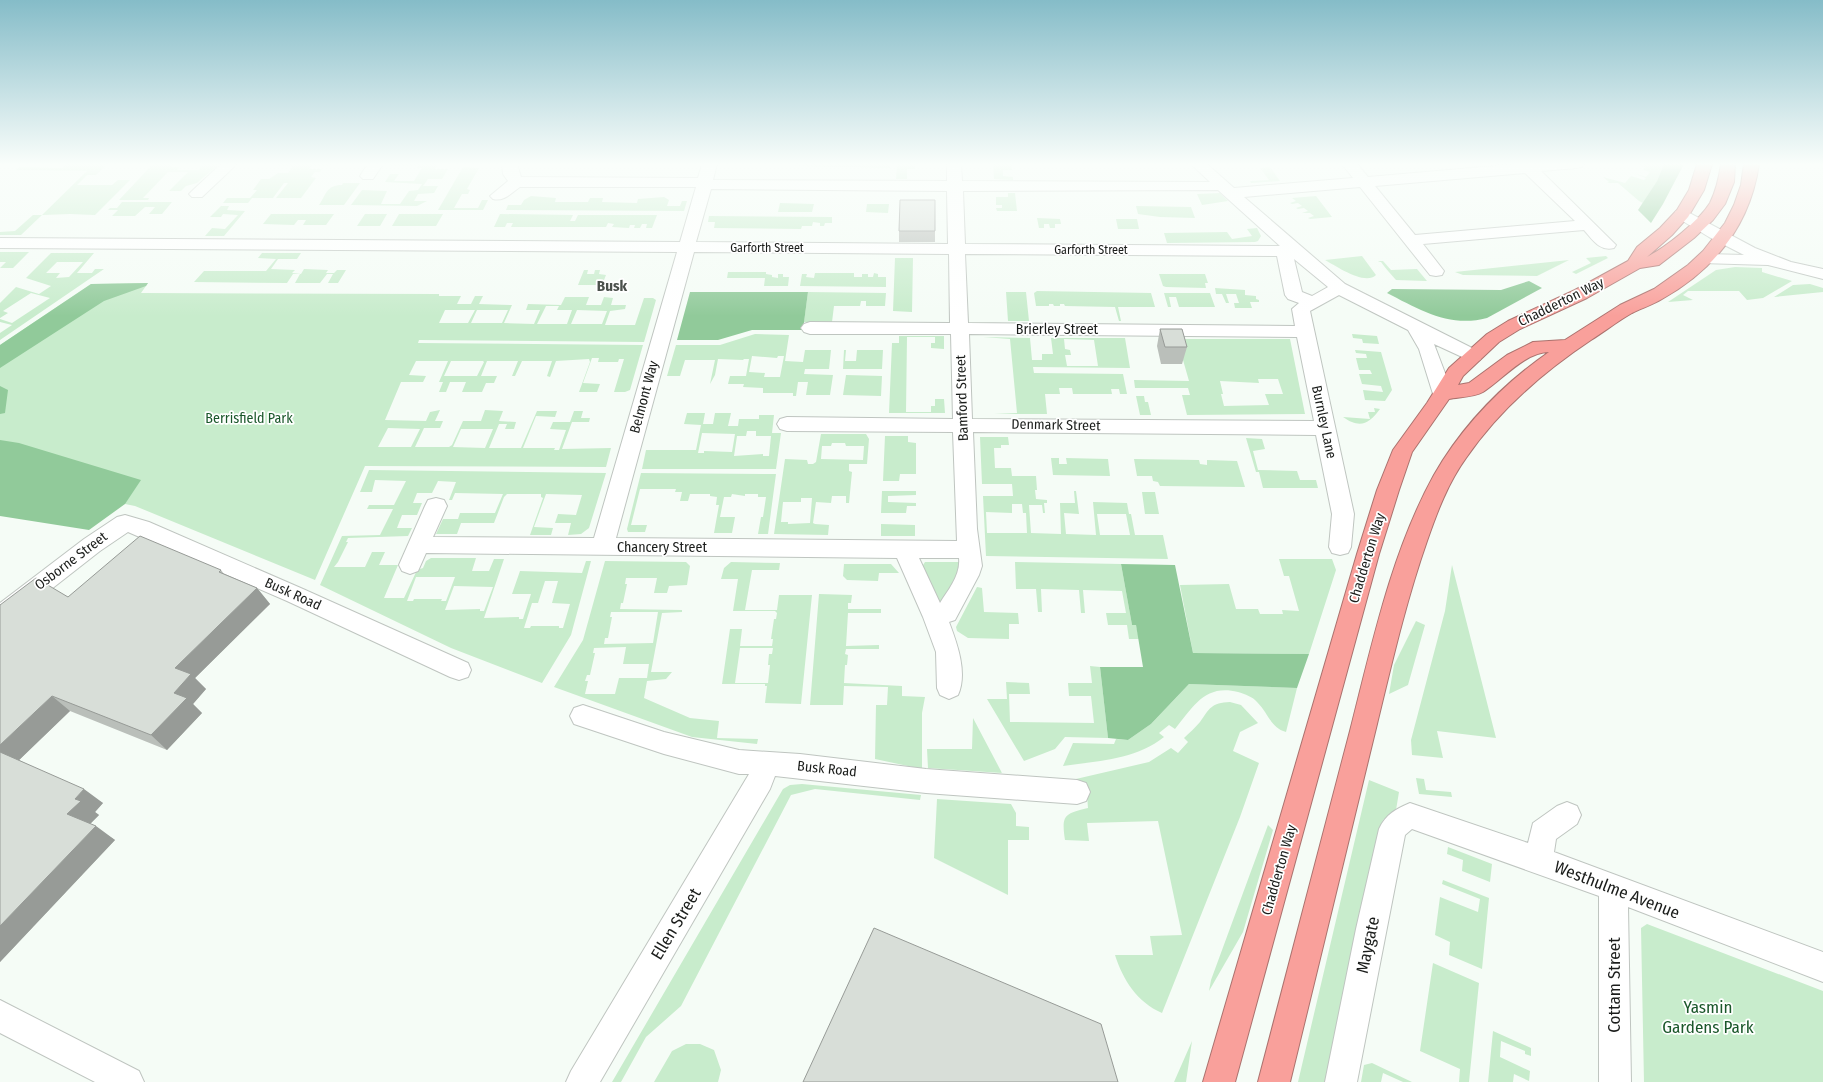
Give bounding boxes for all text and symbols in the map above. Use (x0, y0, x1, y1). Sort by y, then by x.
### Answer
street label: Garforth Street (730, 241, 804, 255)
street label: Garforth Street (1054, 243, 1128, 257)
street label: Chadderton Way (1515, 274, 1607, 330)
district label: Busk (597, 277, 628, 295)
street label: Brierley Street (1016, 321, 1099, 338)
street label: Bamford Street (952, 354, 972, 442)
street label: Belmont Way (626, 358, 662, 435)
street label: Burnley Lane (1308, 384, 1340, 460)
park label: Berrisfield Park (205, 410, 293, 427)
street label: Denmark Street (1011, 416, 1101, 434)
street label: Chadderton Way (1345, 510, 1389, 605)
street label: Osborne Street (31, 528, 111, 594)
street label: Chancery Street (617, 539, 707, 556)
street label: Busk Road (262, 574, 324, 614)
street label: Busk Road (796, 757, 858, 781)
street label: Chadderton Way (1258, 822, 1300, 917)
street label: Westhulme Avenue (1551, 856, 1683, 924)
street label: Ellen Street (646, 884, 706, 964)
street label: Maygate (1352, 915, 1384, 975)
street label: Cottam Street (1604, 937, 1625, 1033)
park label: Yasmin Gardens Park (1662, 997, 1754, 1038)

